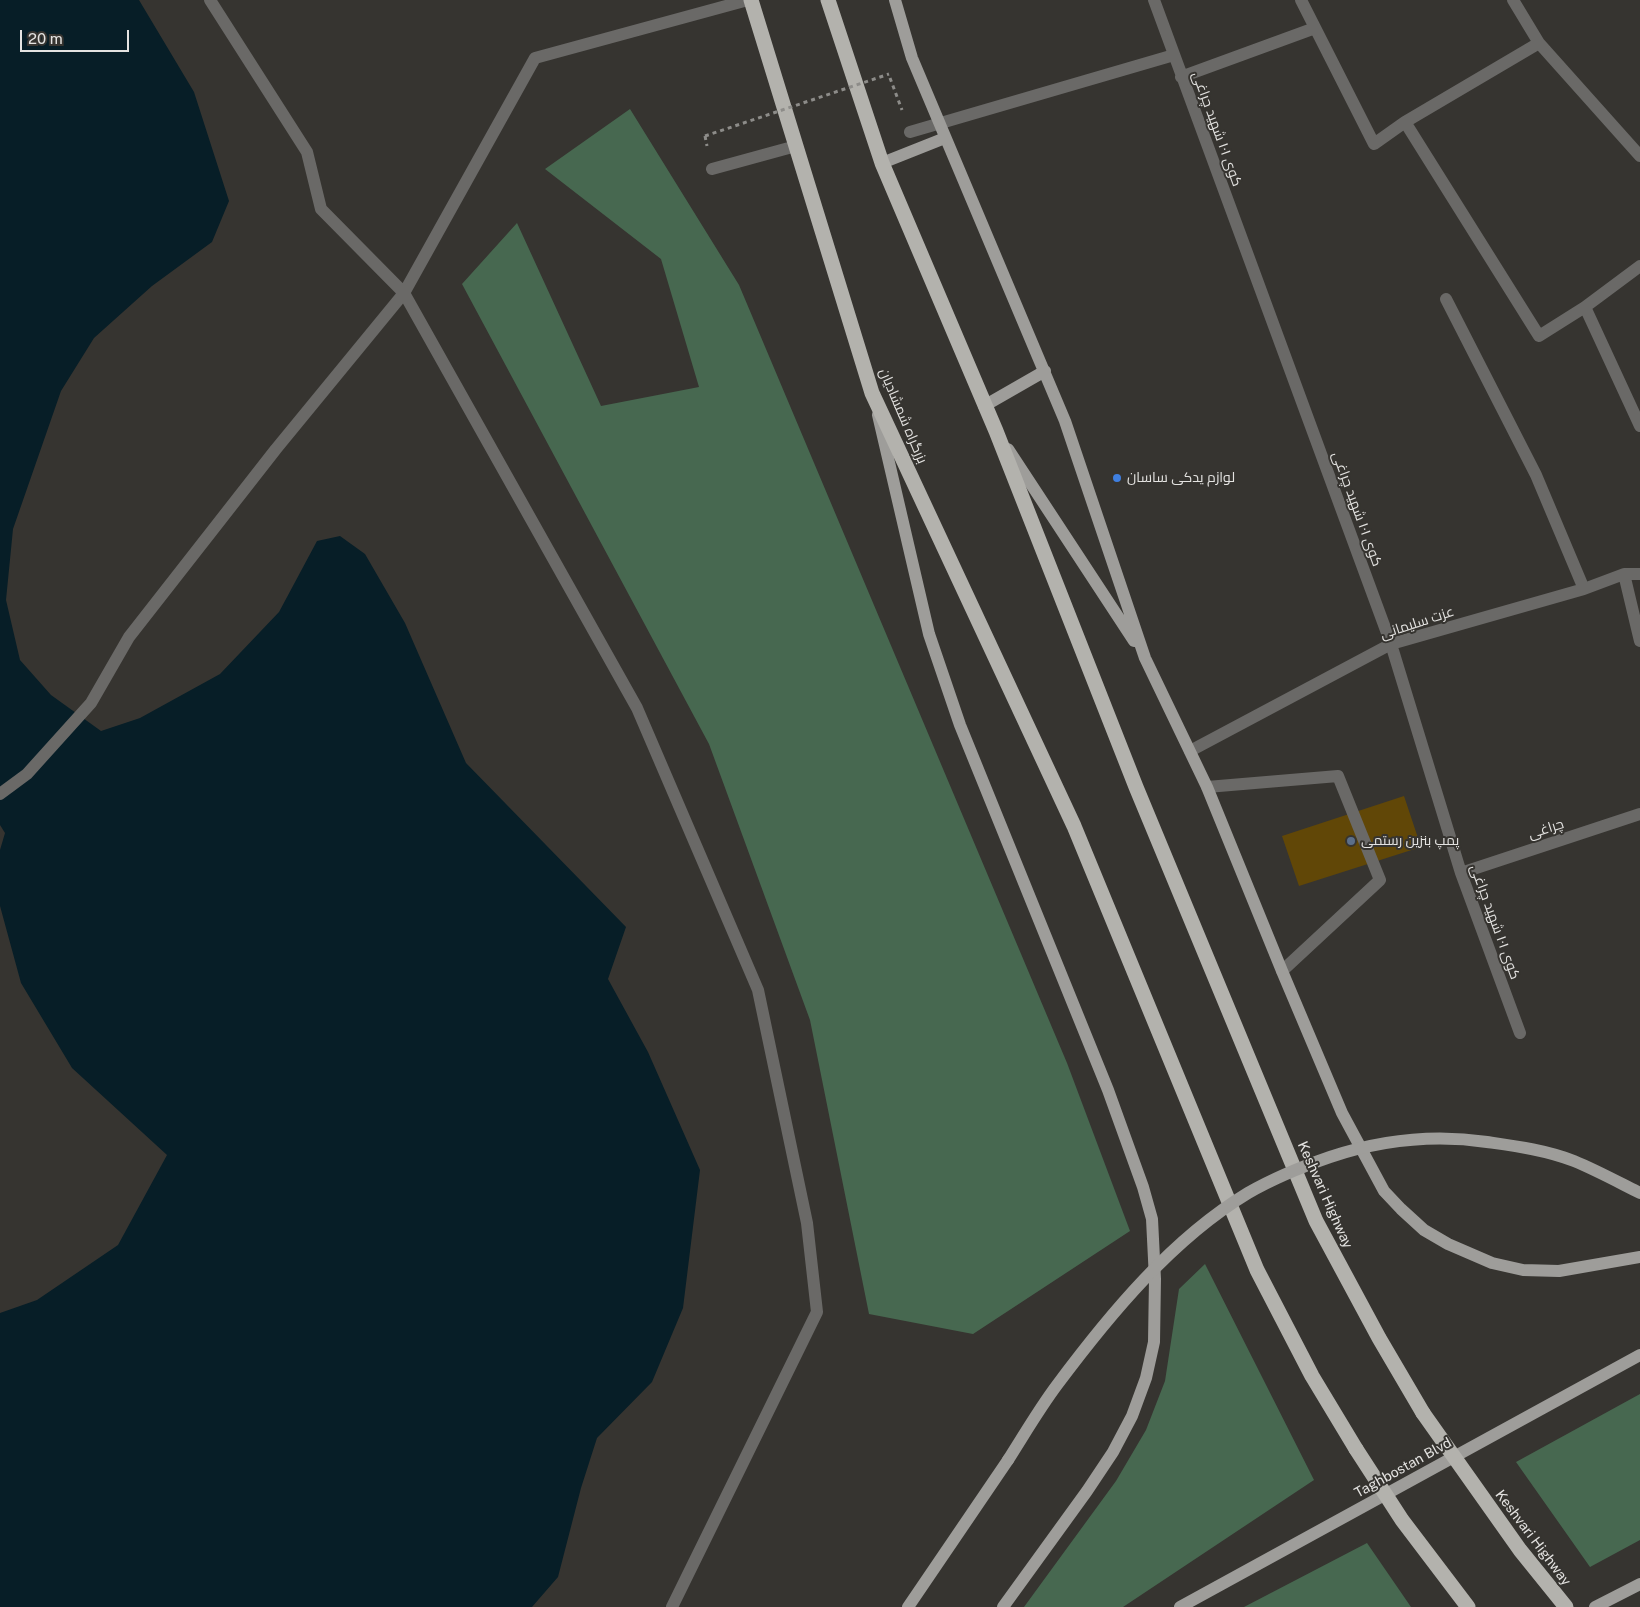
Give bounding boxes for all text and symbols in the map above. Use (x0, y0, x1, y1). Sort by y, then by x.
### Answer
scale bar (22, 20, 131, 52)
text: 20 m (28, 30, 63, 47)
street label: کوی ۱۰۱ شهید چراغی (1188, 69, 1246, 189)
street label: بزرگراه شمشادیان (875, 366, 931, 466)
street label: کوی ۱۰۱ شهید چراغی (1328, 449, 1386, 569)
place label: لوازم یدکی ساسان (1127, 470, 1235, 486)
marker: لوازم یدکی ساسان (1111, 472, 1123, 484)
street label: عزت سلیمانی (1378, 603, 1456, 643)
street label: چراغی (1526, 815, 1566, 843)
place label: پمپ بنزین رستمی (1361, 833, 1459, 849)
marker: پمپ بنزین رستمی (1345, 835, 1357, 847)
street label: کوی ۱۰۱ شهید چراغی (1466, 862, 1524, 982)
street label: Keshvari Highway (1294, 1139, 1356, 1251)
street label: Taghbostan Blvd (1352, 1434, 1454, 1502)
street label: Keshvari Highway (1492, 1487, 1574, 1589)

